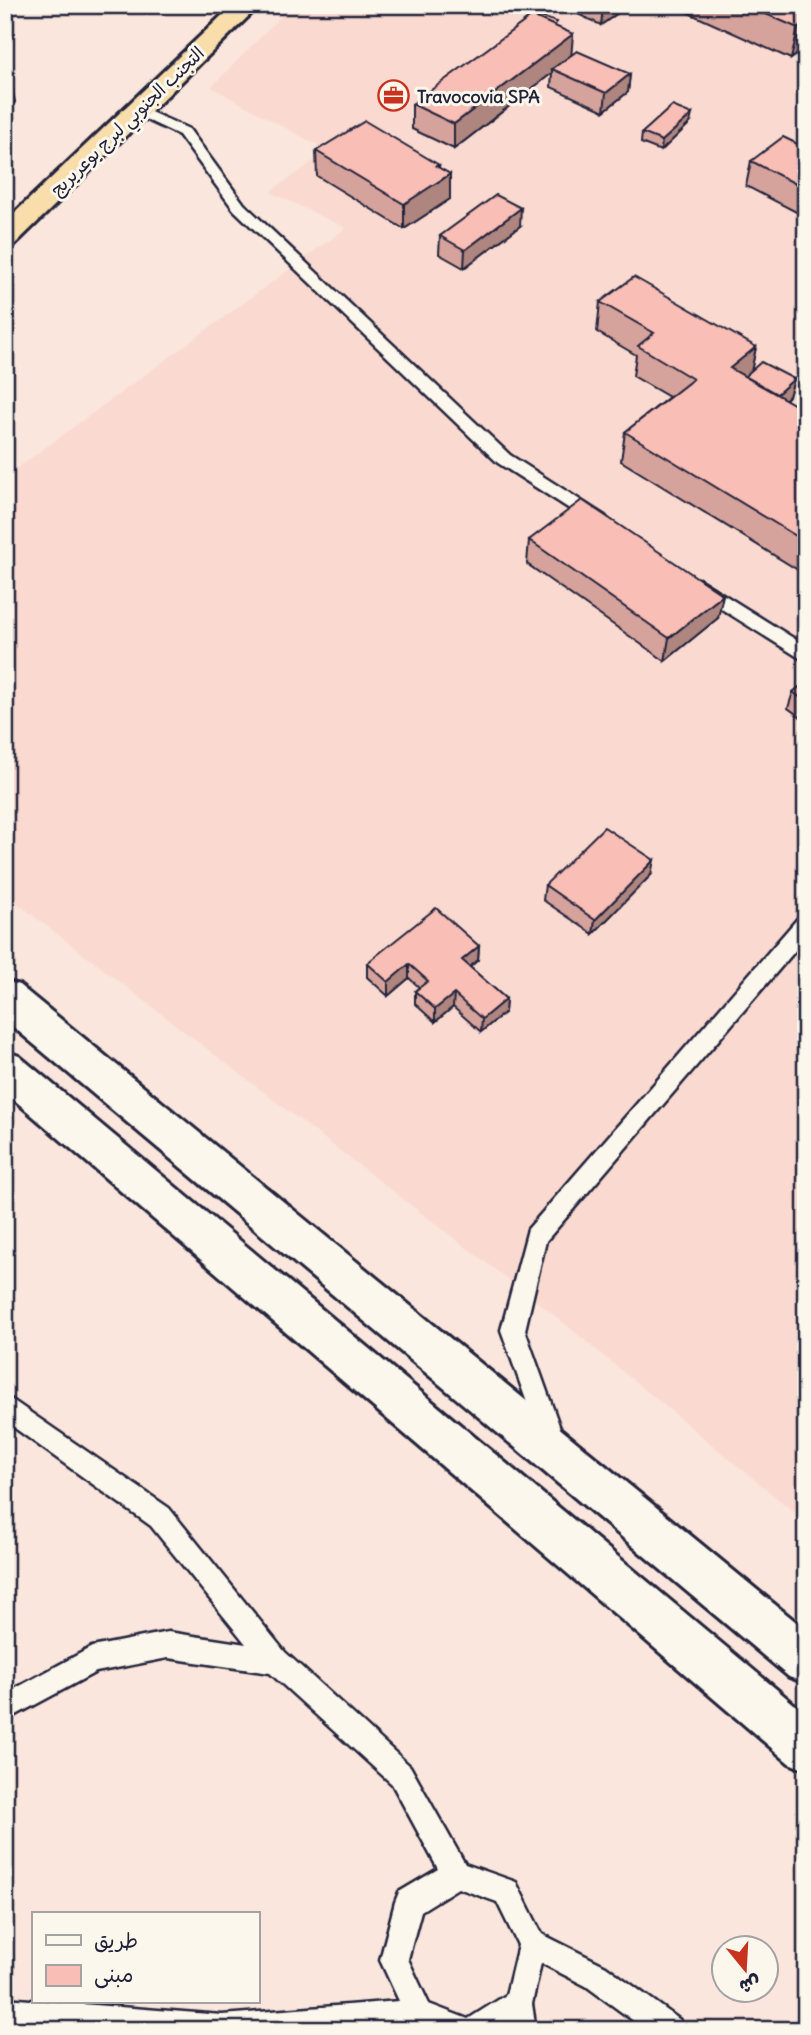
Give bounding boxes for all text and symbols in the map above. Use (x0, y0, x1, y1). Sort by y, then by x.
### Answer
street label: التجنب الجنوبي لبرج بوعريريج (45, 41, 212, 204)
office icon: Travocovia SPA (377, 79, 411, 113)
place label: Travocovia SPA (417, 85, 540, 108)
legend (32, 1912, 259, 2004)
text: طريق (94, 1927, 138, 1954)
north arrow (710, 1934, 780, 2004)
text: مبنى (94, 1961, 133, 1989)
text: ش (737, 1971, 764, 2000)

